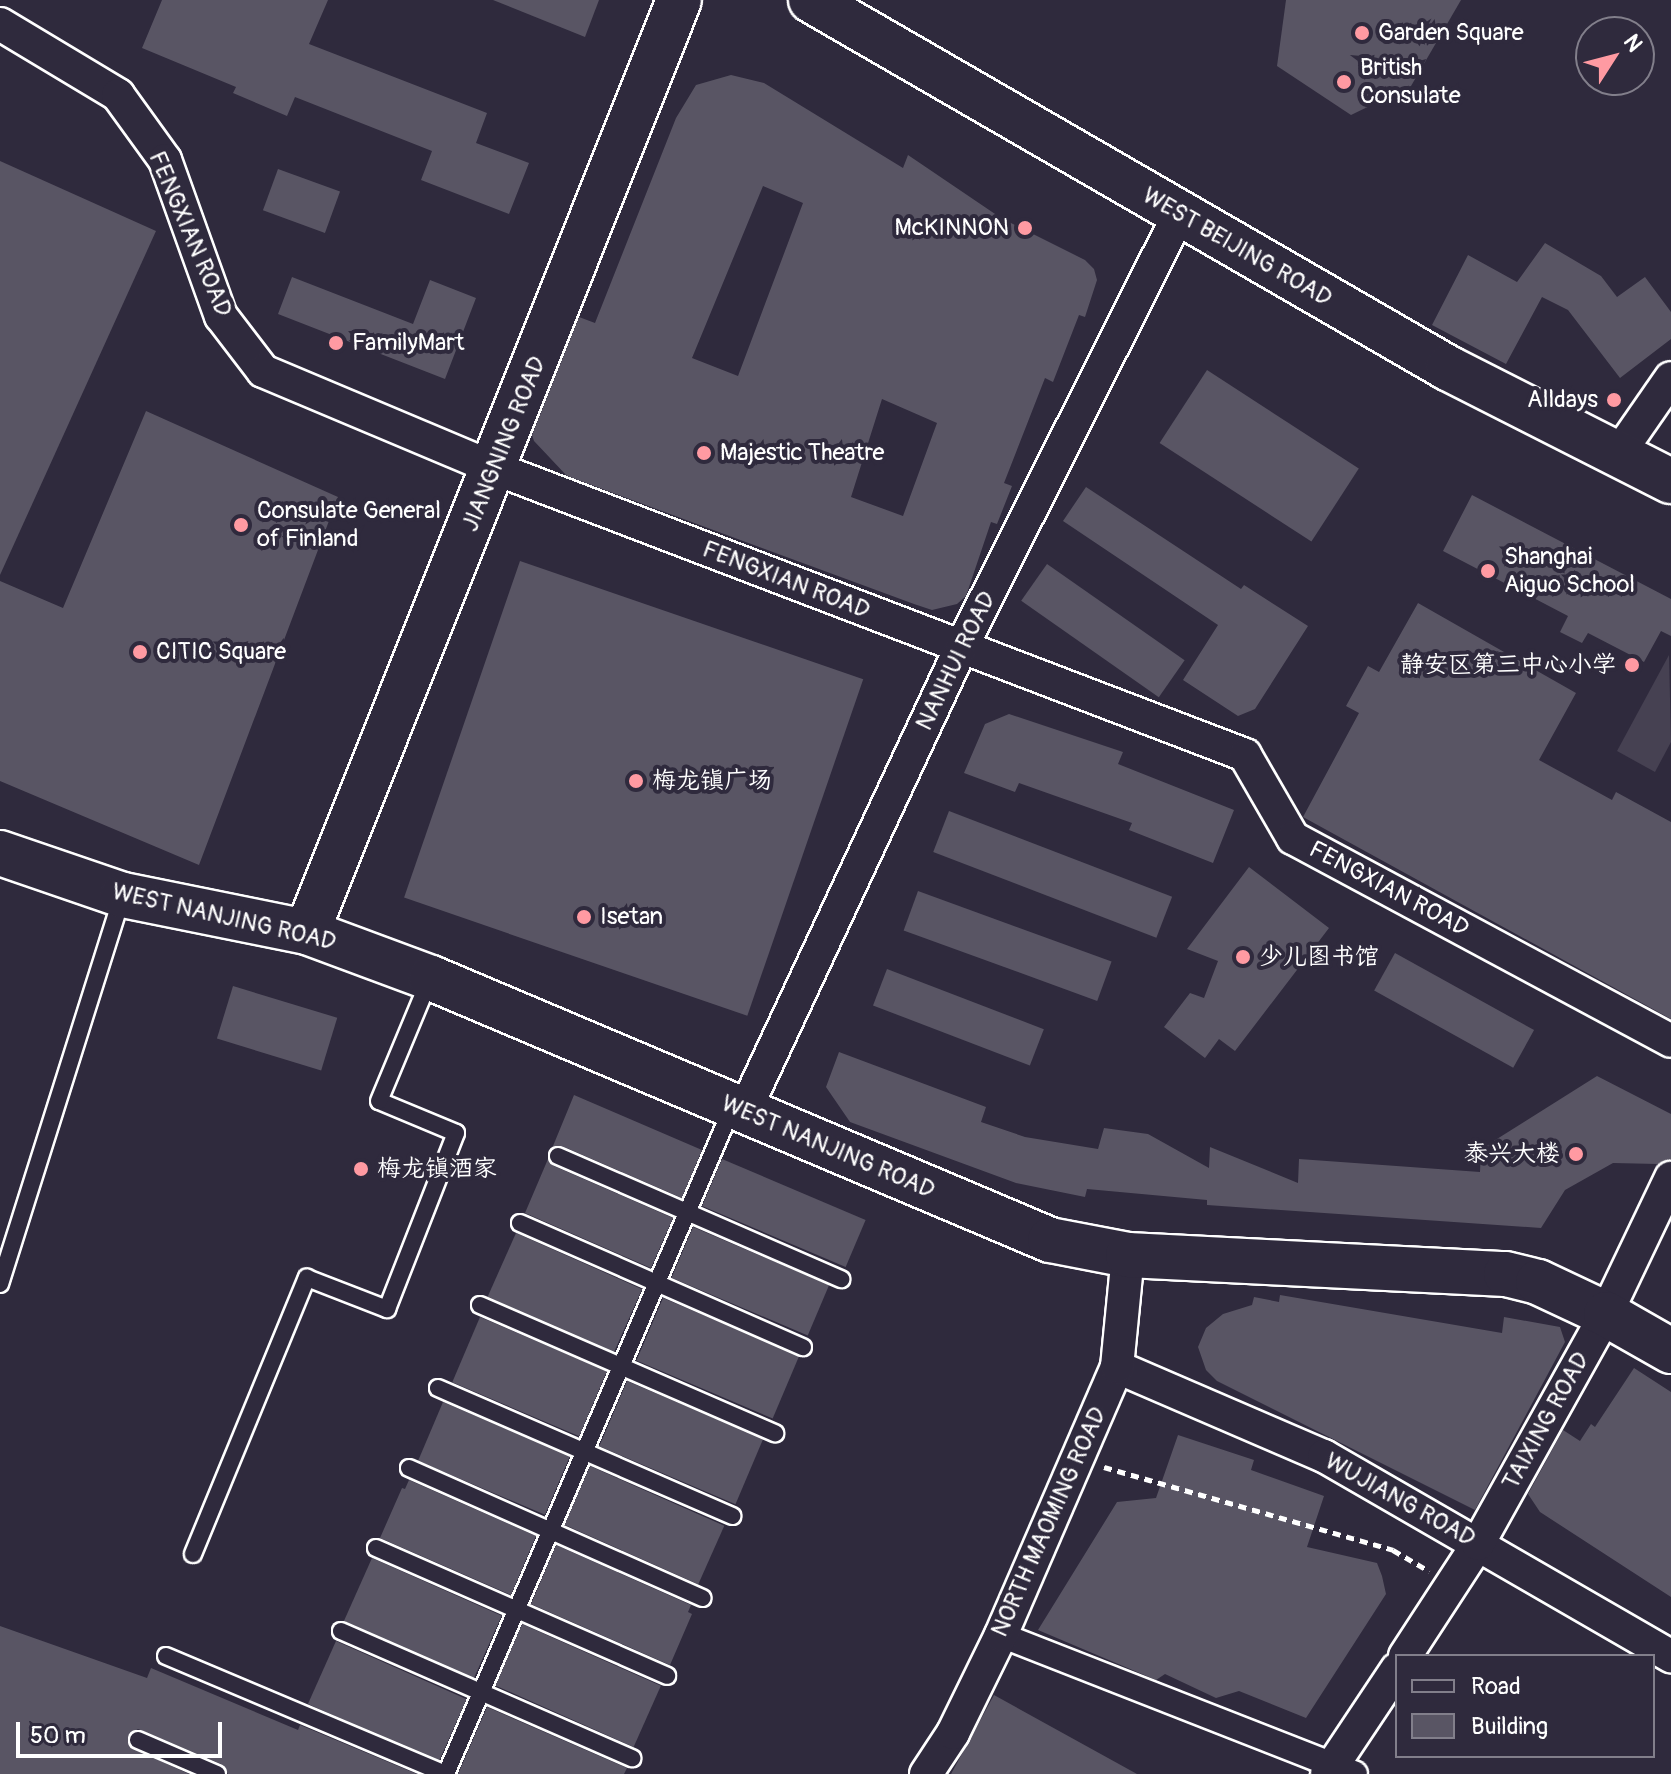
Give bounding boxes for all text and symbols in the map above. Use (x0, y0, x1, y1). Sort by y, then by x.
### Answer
north arrow (1575, 16, 1655, 96)
place label: Garden Square (1378, 19, 1524, 47)
marker: Garden Square (1353, 24, 1371, 42)
text: N (1617, 29, 1648, 57)
place label: British Consulate (1360, 54, 1461, 110)
marker: British Consulate (1335, 73, 1353, 91)
street label: FENGXIAN ROAD (142, 147, 238, 321)
street label: WEST BEIJING ROAD (1137, 181, 1337, 313)
place label: McKINNON (894, 214, 1009, 242)
marker: McKINNON (1016, 219, 1034, 237)
place label: FamilyMart (352, 329, 464, 357)
marker: FamilyMart (327, 334, 345, 352)
street label: JIANGNING ROAD (456, 352, 552, 536)
place label: Alldays (1527, 386, 1598, 414)
marker: Alldays (1605, 391, 1623, 409)
place label: Majestic Theatre (720, 439, 884, 467)
marker: Majestic Theatre (695, 444, 713, 462)
place label: Consulate General of Finland (257, 497, 441, 553)
marker: Consulate General of Finland (232, 516, 250, 534)
street label: FENGXIAN ROAD (698, 535, 874, 625)
place label: Shanghai Aiguo School (1504, 543, 1635, 599)
marker: Shanghai Aiguo School (1479, 562, 1497, 580)
street label: NANHUI ROAD (910, 587, 1002, 735)
place label: CITIC Square (156, 638, 286, 666)
marker: CITIC Square (131, 643, 149, 661)
place label: 静安区第三中心小学 (1400, 651, 1616, 679)
marker: 静安区第三中心小学 (1623, 656, 1641, 674)
place label: 梅龙镇广场 (652, 767, 772, 795)
marker: 梅龙镇广场 (627, 772, 645, 790)
street label: FENGXIAN ROAD (1304, 835, 1474, 943)
street label: WEST NANJING ROAD (109, 877, 339, 957)
place label: Isetan (600, 903, 663, 931)
marker: Isetan (575, 908, 593, 926)
place label: 少儿图书馆 (1259, 943, 1379, 971)
marker: 少儿图书馆 (1234, 948, 1252, 966)
street label: WEST NANJING ROAD (717, 1089, 939, 1205)
place label: 泰兴大楼 (1464, 1140, 1560, 1168)
marker: 泰兴大楼 (1567, 1145, 1585, 1163)
place label: 梅龙镇酒家 (377, 1155, 497, 1183)
marker: 梅龙镇酒家 (352, 1160, 370, 1178)
street label: TAIXING ROAD (1496, 1347, 1596, 1495)
street label: NORTH MAOMING ROAD (985, 1403, 1113, 1641)
street label: WUJIANG ROAD (1320, 1447, 1480, 1553)
legend (1395, 1654, 1655, 1758)
text: Road (1471, 1672, 1521, 1701)
scale bar (20, 1706, 226, 1756)
text: Building (1471, 1712, 1548, 1741)
text: 50 m (30, 1721, 86, 1750)

